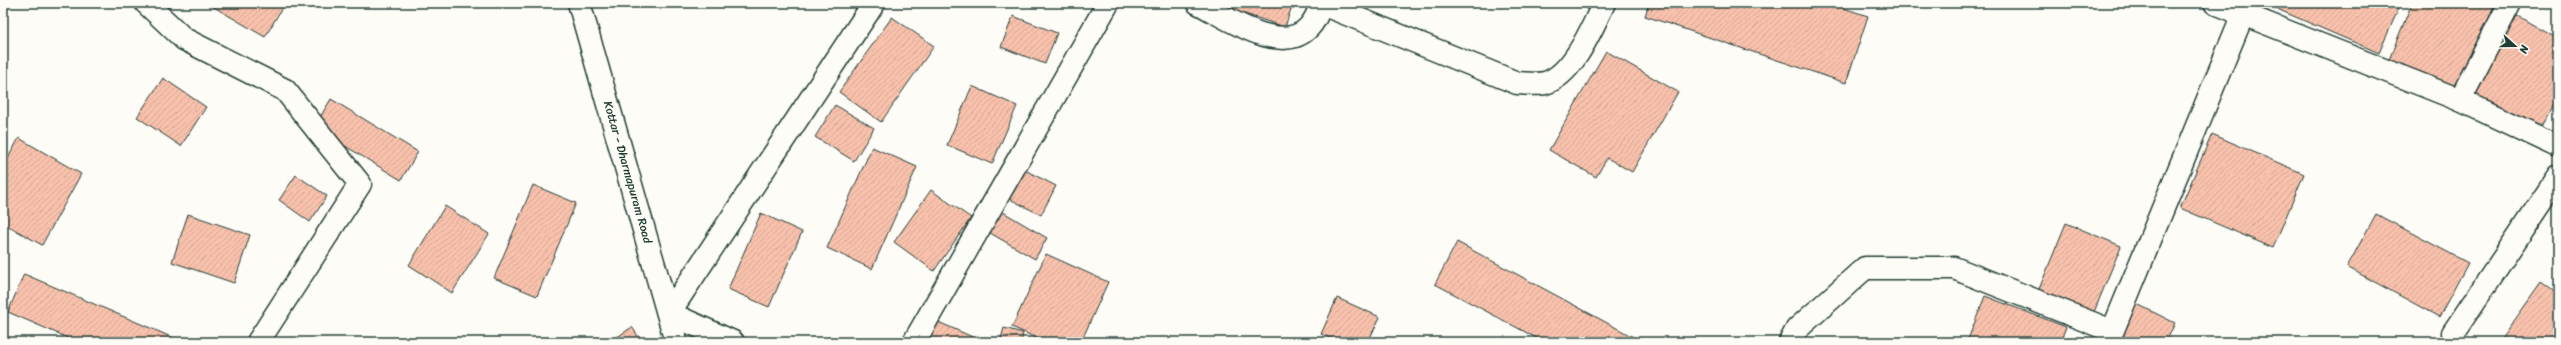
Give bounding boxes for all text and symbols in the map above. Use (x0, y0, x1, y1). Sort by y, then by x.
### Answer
north arrow (2495, 26, 2535, 66)
text: N (2513, 42, 2534, 57)
street label: Kottar - Dharmapuram Road (597, 98, 659, 247)

